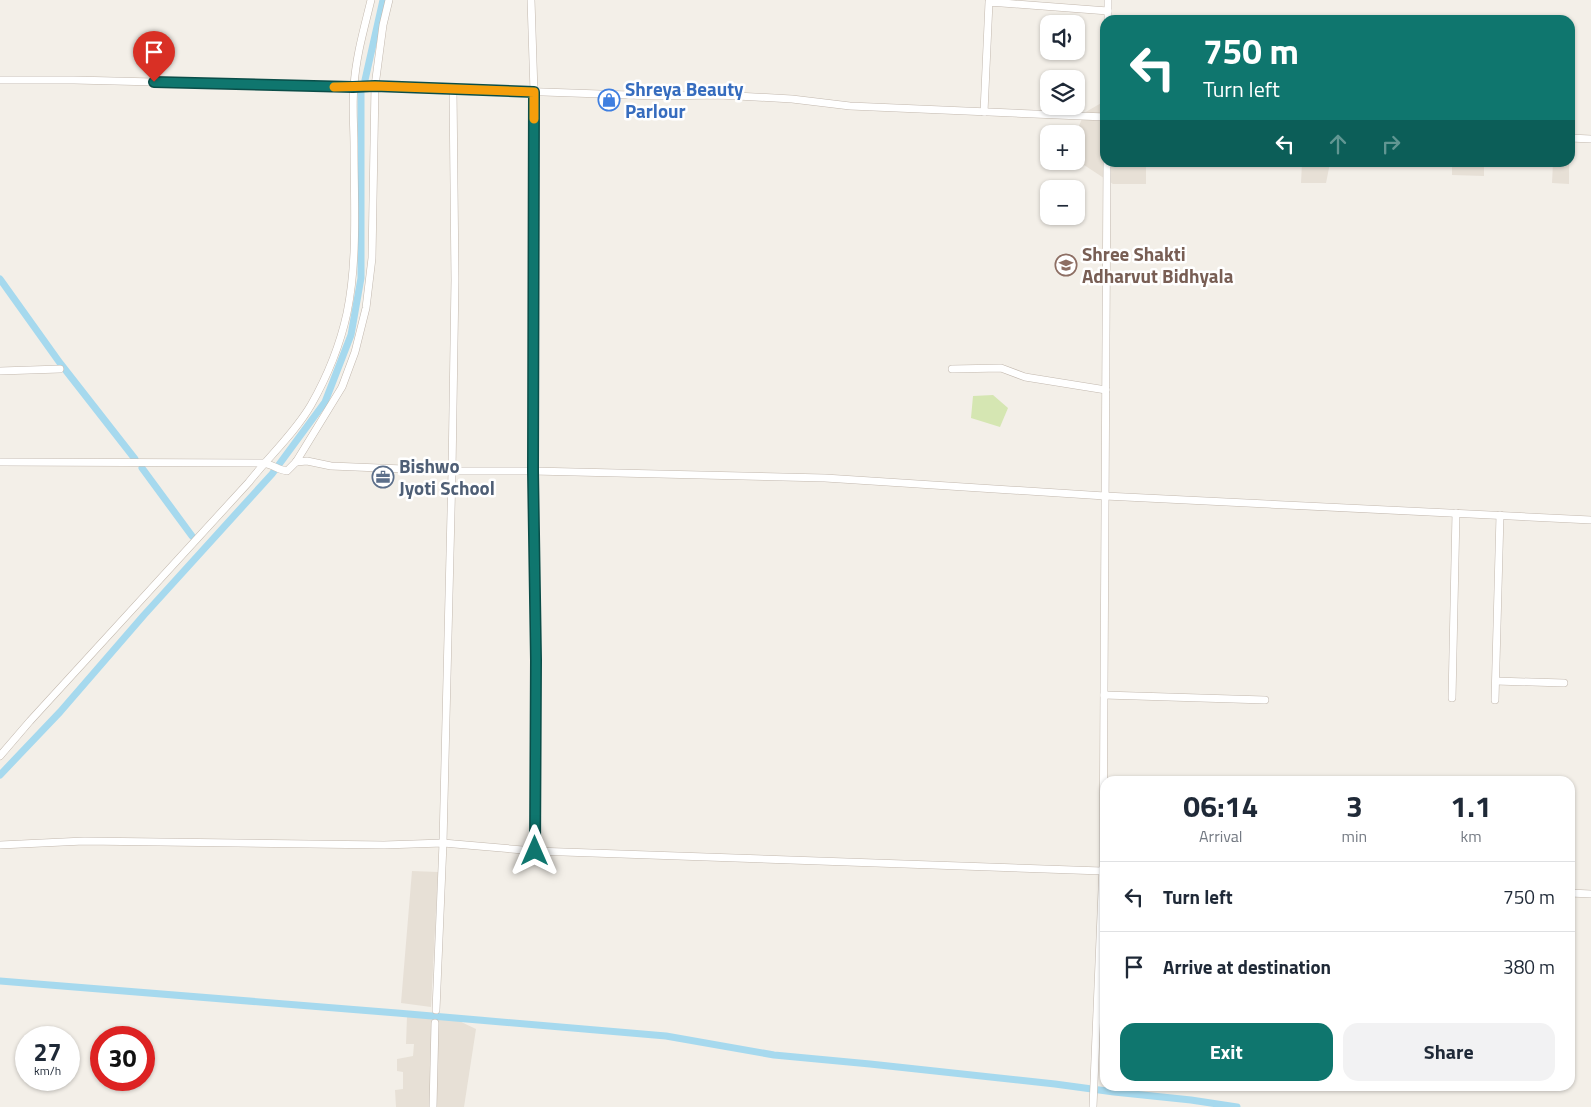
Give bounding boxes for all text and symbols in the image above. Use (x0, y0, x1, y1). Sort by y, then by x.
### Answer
map controls (1040, 15, 1085, 225)
button: sound (1040, 15, 1085, 60)
text: 750 m (1203, 24, 1299, 78)
pin (133, 31, 175, 82)
icon: left (1120, 35, 1185, 100)
icon: arrive (140, 38, 168, 66)
button: layers (1040, 70, 1085, 115)
text: Turn left (1203, 72, 1280, 106)
place label: Shreya Beauty Parlour (625, 74, 744, 125)
shop icon: Shreya Beauty Parlour (597, 88, 621, 112)
button: + (1040, 125, 1085, 170)
icon: left (1271, 130, 1299, 158)
icon: ahead (1324, 130, 1352, 158)
icon: right (1377, 130, 1405, 158)
button: − (1040, 180, 1085, 225)
place label: Shree Shakti Adharvut Bidhyala (1082, 239, 1234, 290)
school or university icon: Shree Shakti Adharvut Bidhyala (1054, 253, 1078, 277)
place label: Bishwo Jyoti School (399, 451, 495, 502)
office icon: Bishwo Jyoti School (371, 465, 395, 489)
text: 06:14 (1183, 783, 1258, 829)
text: 3 (1346, 783, 1363, 829)
text: 1.1 (1450, 783, 1492, 829)
position arrow (508, 824, 560, 876)
text: Arrival (1199, 824, 1242, 848)
text: min (1342, 824, 1367, 848)
text: km (1460, 824, 1482, 848)
text: Turn left (1163, 882, 1233, 911)
text: 750 m (1503, 882, 1555, 911)
icon: left (1120, 883, 1148, 911)
text: Arrive at destination (1163, 952, 1331, 981)
text: 380 m (1503, 952, 1555, 981)
icon: arrive (1120, 953, 1148, 981)
button: Exit (1120, 1023, 1333, 1081)
button: Share (1343, 1023, 1555, 1081)
speed limit sign: 30 (90, 1026, 155, 1091)
text: 27 (33, 1033, 62, 1071)
text: km/h (34, 1061, 61, 1080)

